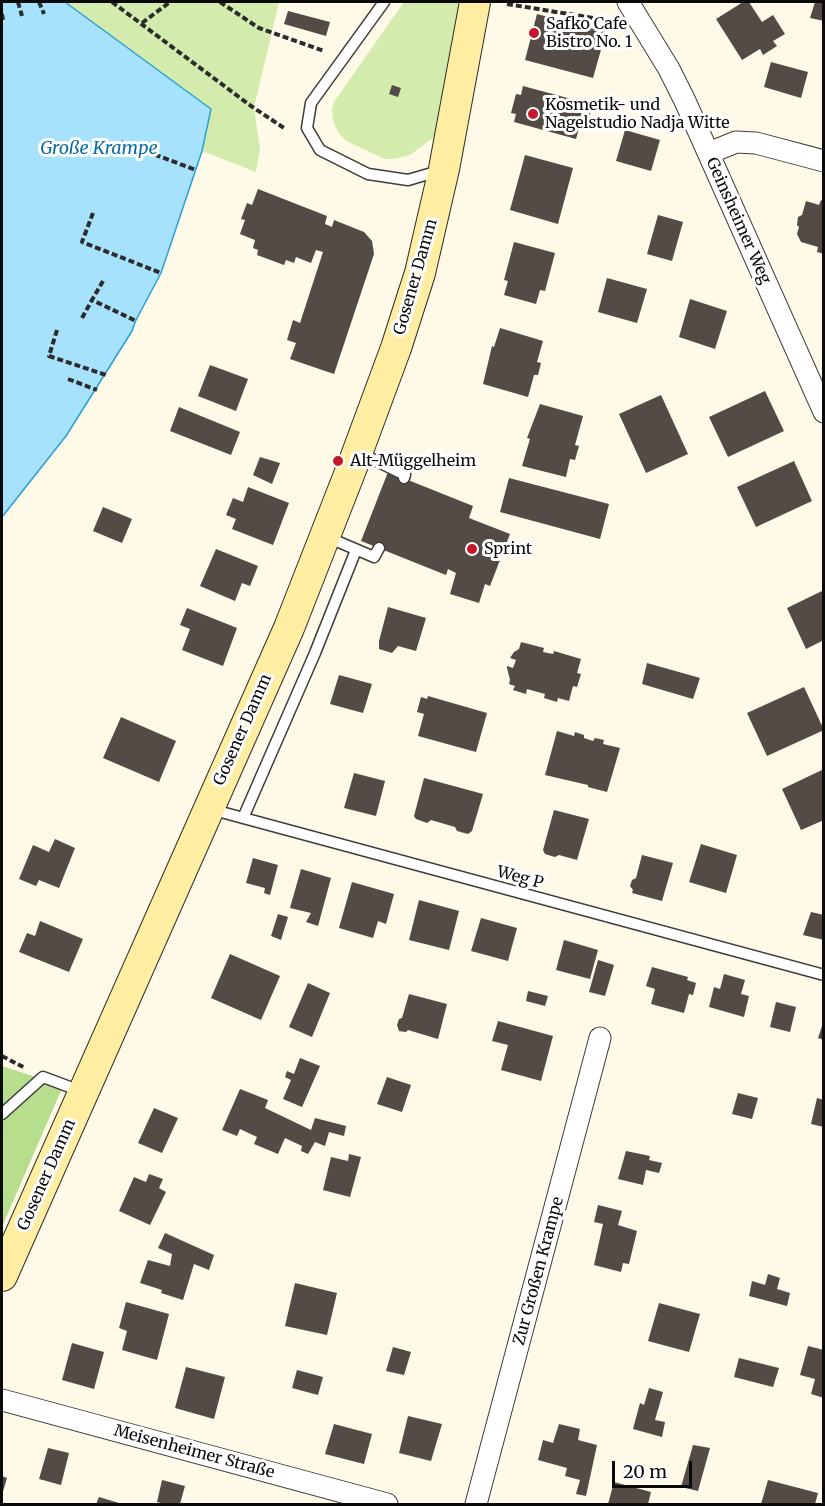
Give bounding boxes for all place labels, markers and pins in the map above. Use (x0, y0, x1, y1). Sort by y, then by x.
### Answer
place label: Safko Cafe Bistro No. 1 (546, 14, 632, 52)
marker: Safko Cafe Bistro No. 1 (527, 26, 541, 40)
place label: Kosmetik- und Nagelstudio Nadja Witte (545, 95, 730, 133)
marker: Kosmetik- und Nagelstudio Nadja Witte (526, 107, 540, 121)
place label: Alt-Müggelheim (350, 451, 476, 471)
marker: Alt-Müggelheim (331, 454, 345, 468)
place label: Sprint (484, 539, 532, 559)
marker: Sprint (465, 542, 479, 556)

